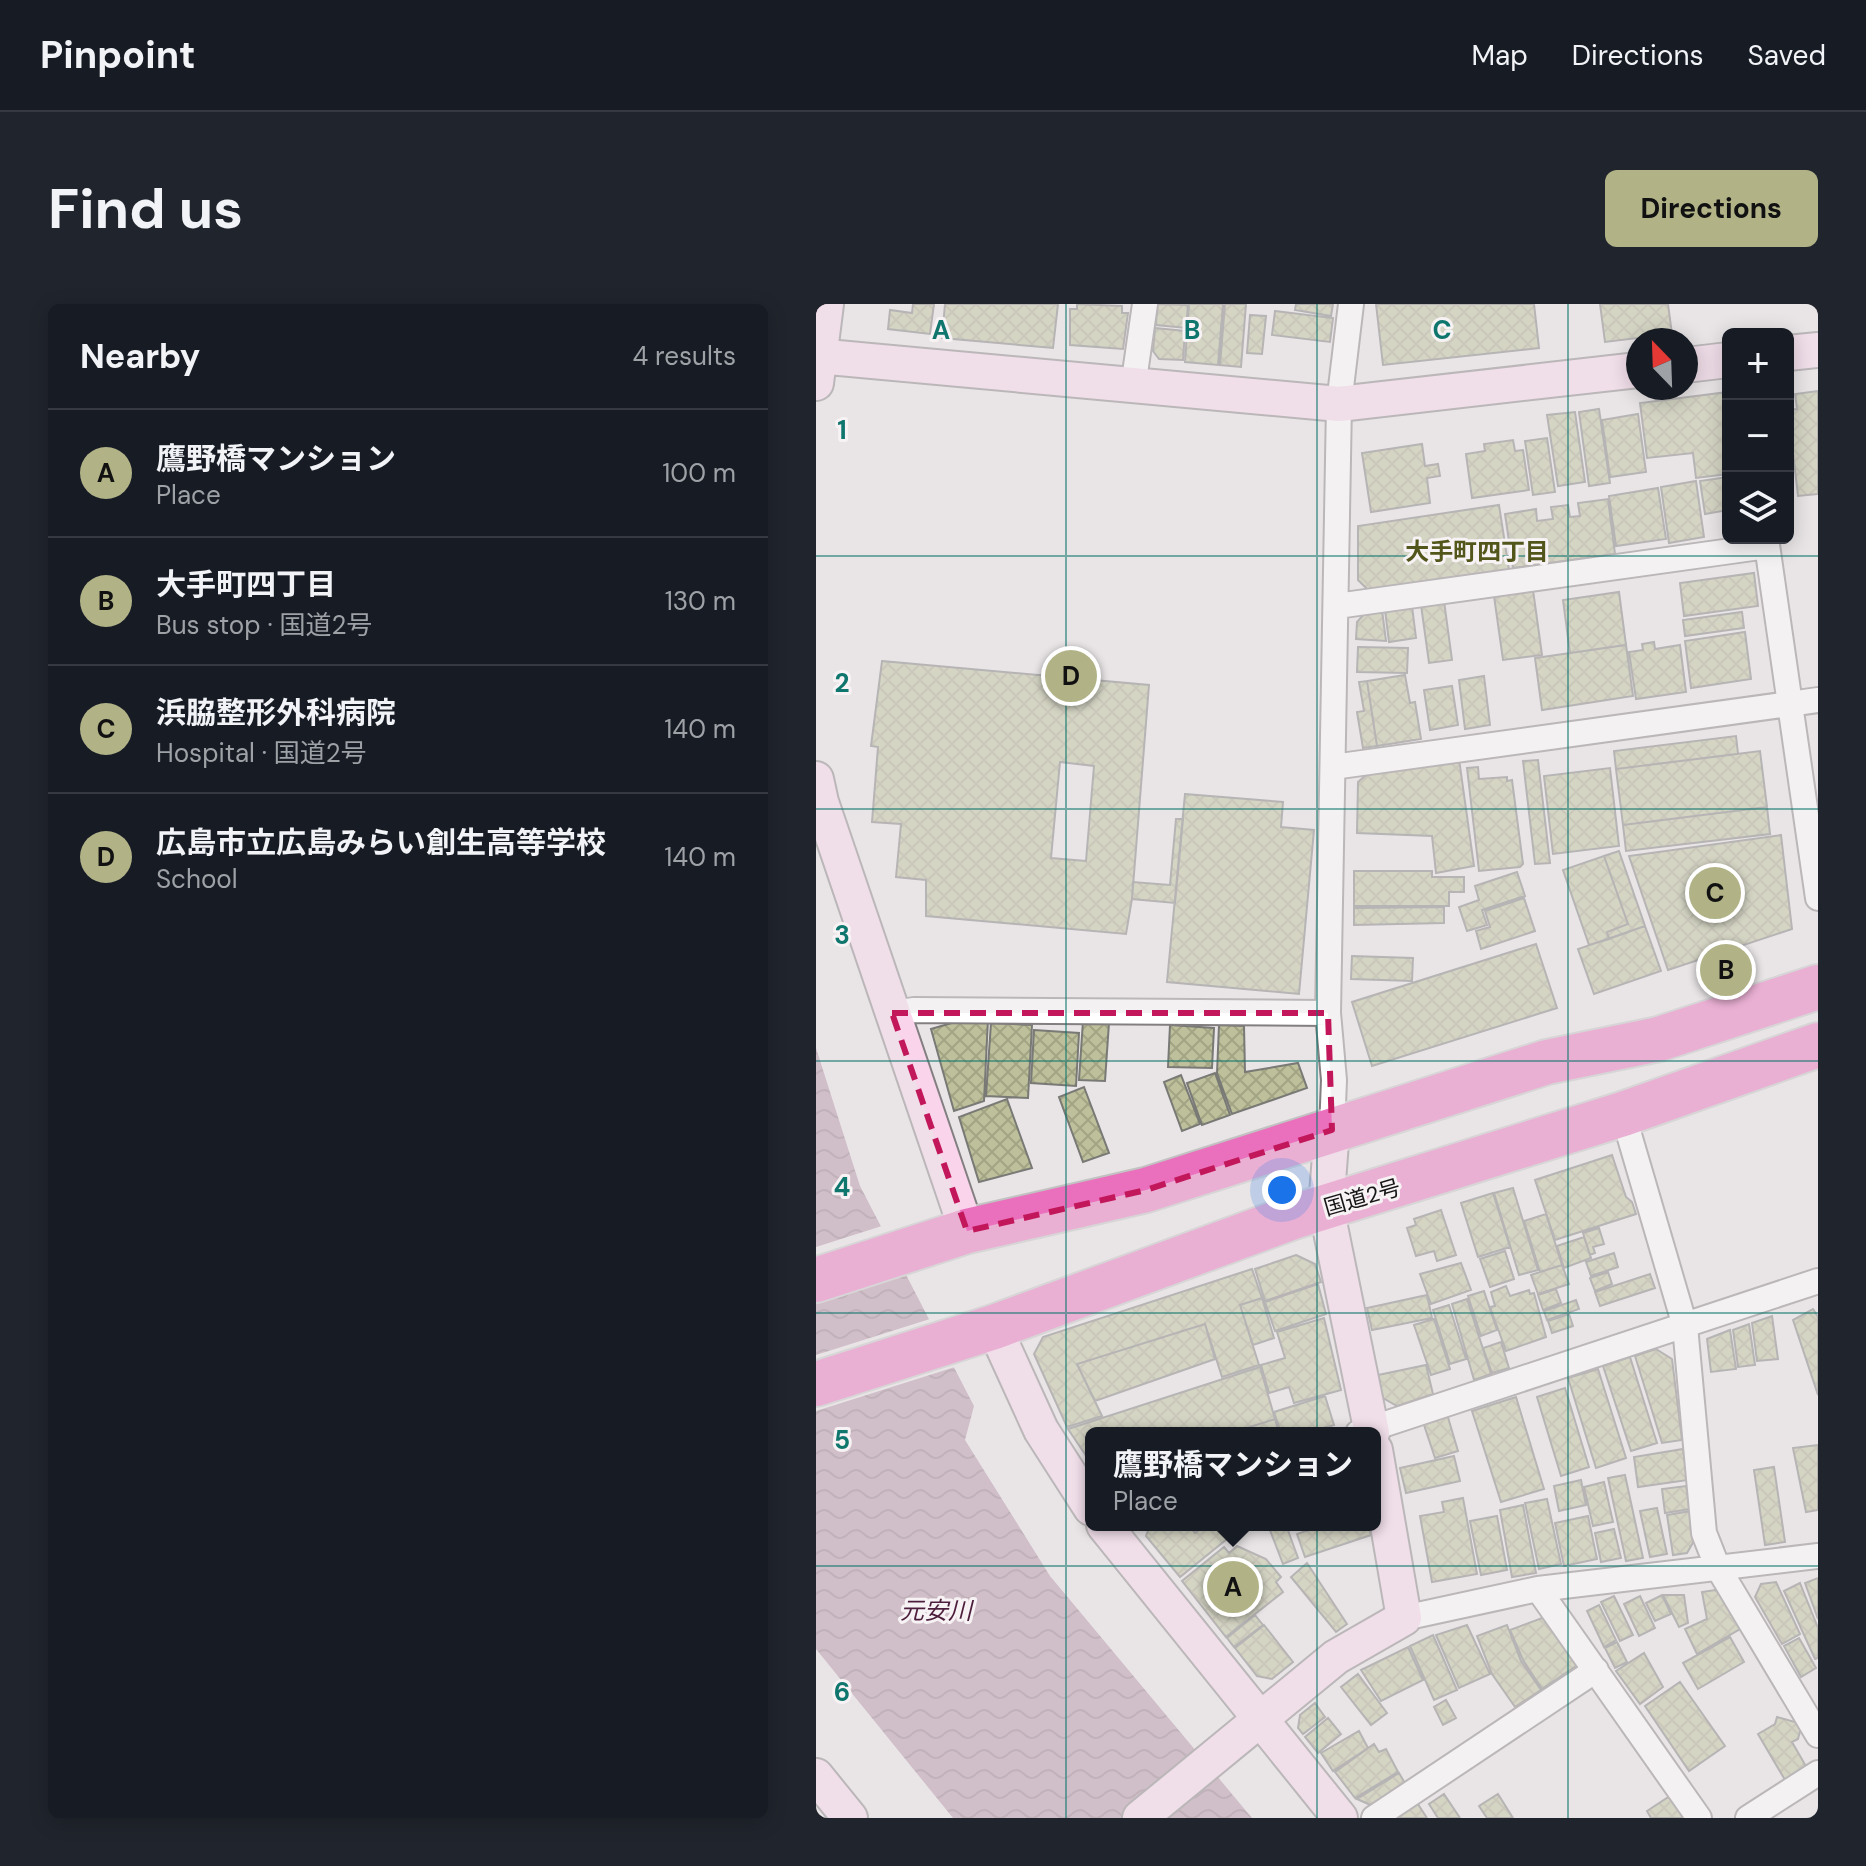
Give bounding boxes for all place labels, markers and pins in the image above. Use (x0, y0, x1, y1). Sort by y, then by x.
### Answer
pin: D (1045, 646, 1097, 706)
pin: C (1689, 863, 1741, 923)
pin: B (1700, 940, 1752, 1000)
pin: A (1207, 1557, 1259, 1617)

